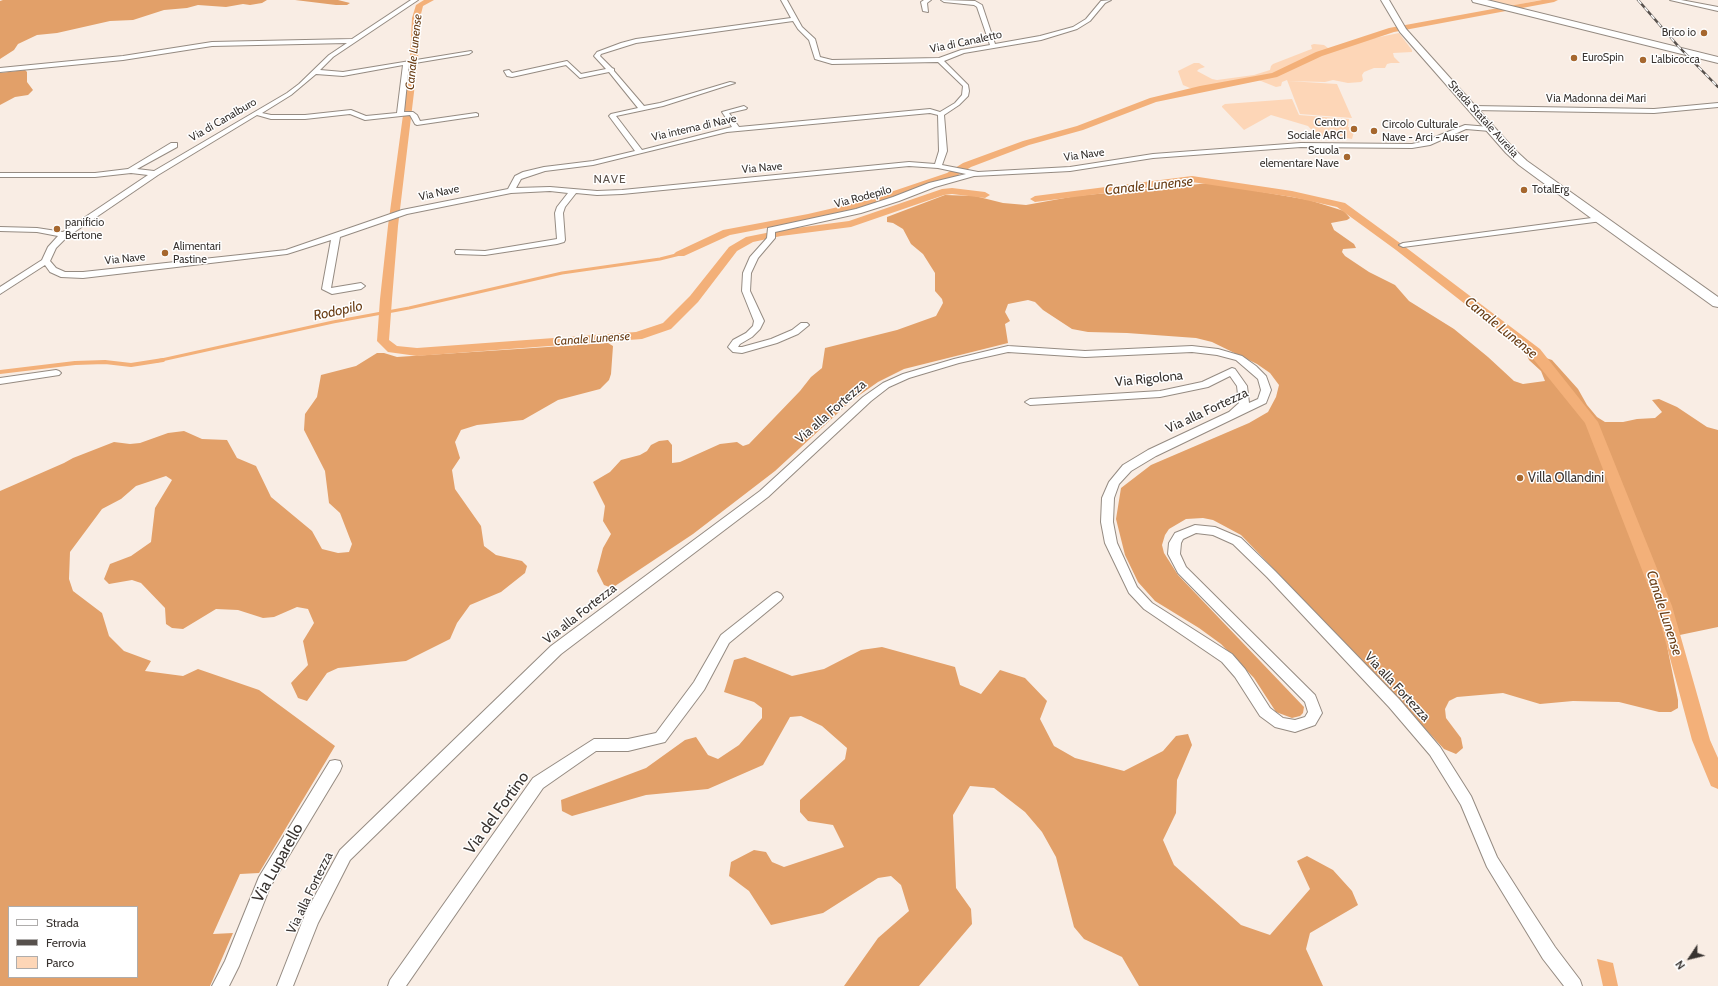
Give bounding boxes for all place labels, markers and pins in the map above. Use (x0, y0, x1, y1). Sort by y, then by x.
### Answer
place label: Brico io (1662, 26, 1696, 40)
marker: Brico io (1699, 28, 1709, 38)
place label: EuroSpin (1582, 51, 1624, 65)
marker: EuroSpin (1569, 53, 1579, 63)
place label: L'albicocca (1651, 53, 1700, 67)
marker: L'albicocca (1638, 55, 1648, 65)
place label: Centro Sociale ARCI (1287, 116, 1346, 142)
place label: Circolo Culturale Nave - Arci - Auser (1382, 118, 1468, 144)
marker: Centro Sociale ARCI (1349, 124, 1359, 134)
marker: Circolo Culturale Nave - Arci - Auser (1369, 126, 1379, 136)
place label: Scuola elementare Nave (1260, 144, 1339, 170)
marker: Scuola elementare Nave (1342, 152, 1352, 162)
place label: TotalErg (1532, 183, 1569, 197)
marker: TotalErg (1519, 185, 1529, 195)
place label: panificio Bertone (65, 216, 104, 242)
marker: panificio Bertone (52, 224, 62, 234)
place label: Alimentari Pastine (173, 240, 221, 266)
marker: Alimentari Pastine (160, 248, 170, 258)
place label: Villa Ollandini (1528, 470, 1604, 486)
marker: Villa Ollandini (1515, 473, 1525, 483)

